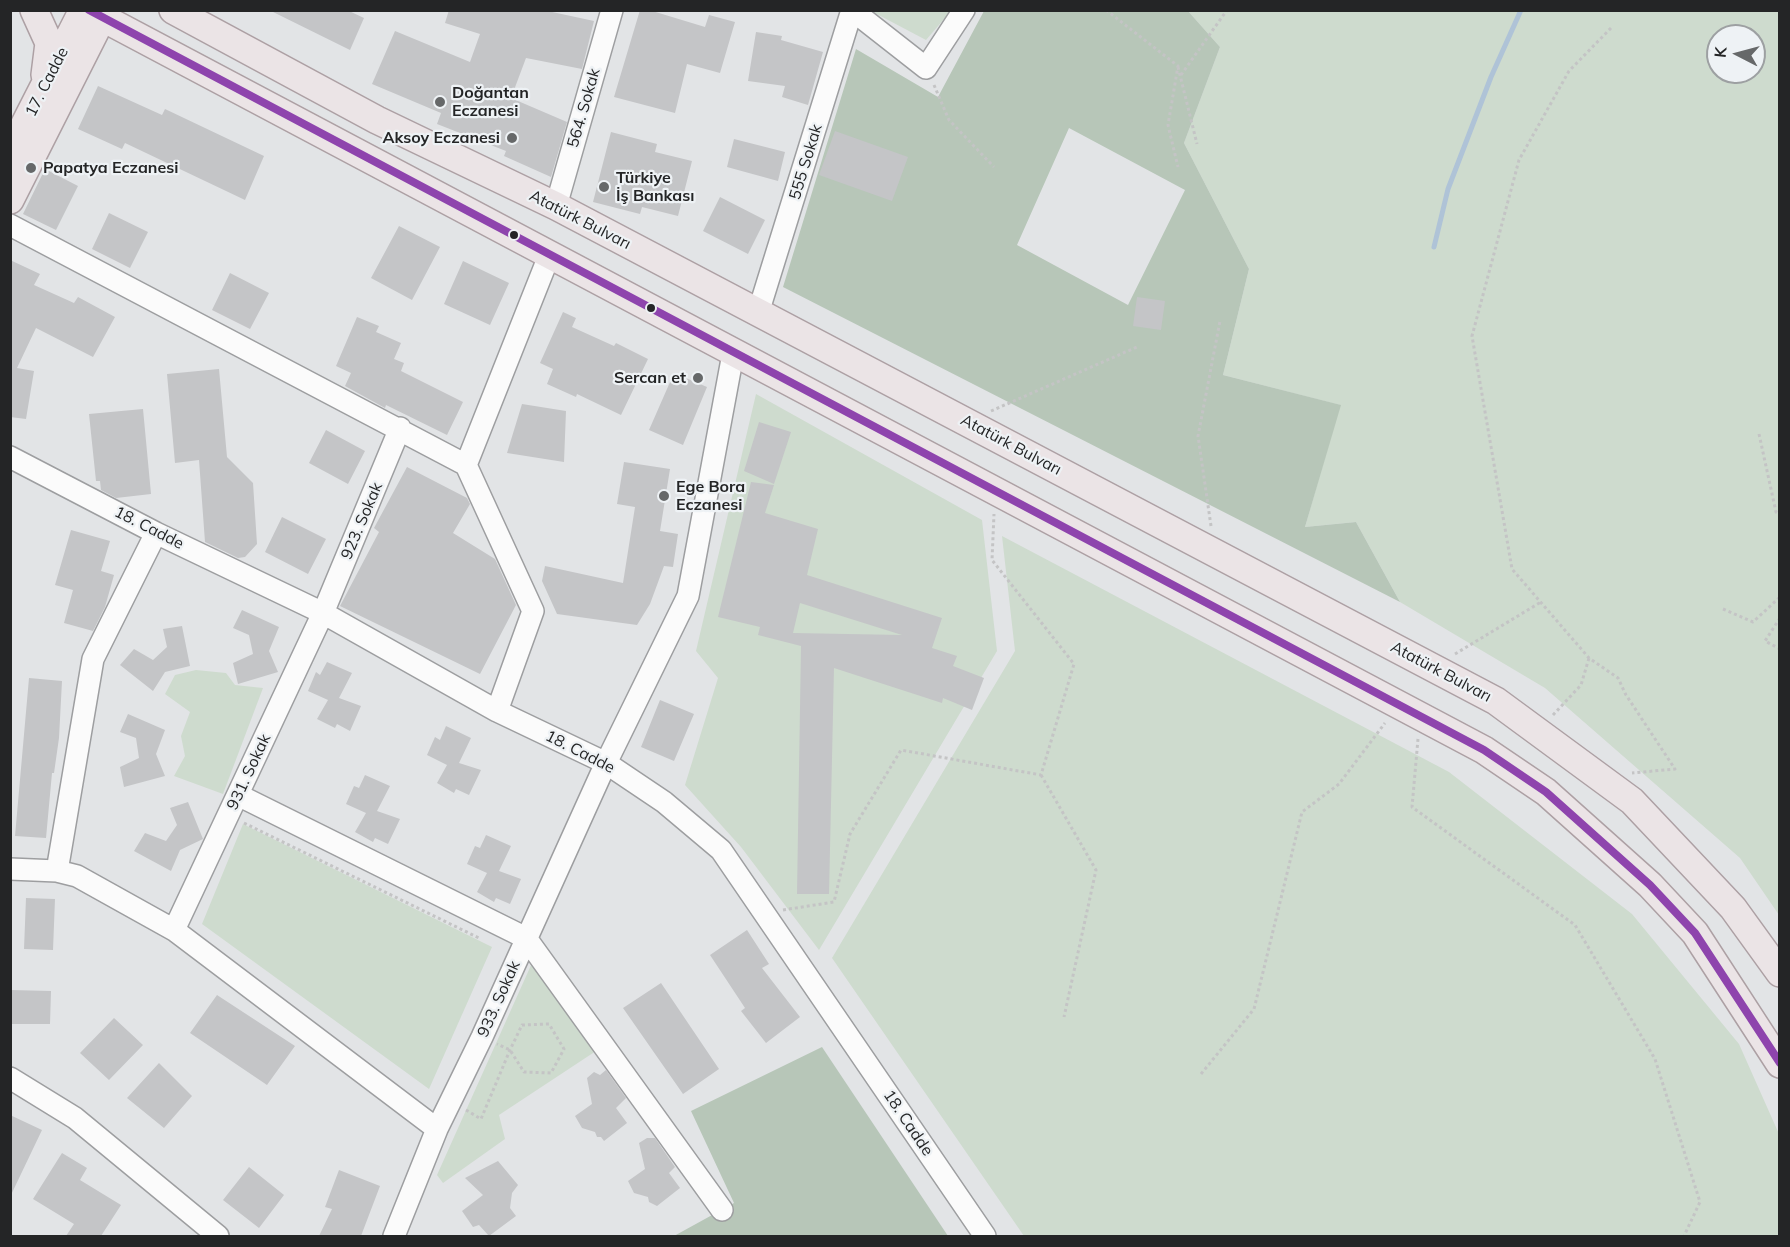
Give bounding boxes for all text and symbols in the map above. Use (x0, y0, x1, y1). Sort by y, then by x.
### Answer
north arrow (1706, 24, 1766, 84)
street label: 17. Cadde (21, 44, 73, 120)
text: K (1710, 46, 1731, 59)
street label: 564. Sokak (564, 66, 604, 150)
place label: Doğantan Eczanesi (452, 83, 529, 121)
marker: Doğantan Eczanesi (433, 95, 447, 109)
street label: 555 Sokak (785, 122, 827, 202)
place label: Aksoy Eczanesi (382, 128, 500, 148)
marker: Aksoy Eczanesi (505, 131, 519, 145)
place label: Papatya Eczanesi (43, 158, 178, 178)
marker: Papatya Eczanesi (24, 161, 38, 175)
place label: Türkiye İş Bankası (616, 168, 694, 206)
marker: Türkiye İş Bankası (597, 180, 611, 194)
street label: Atatürk Bulvarı (526, 186, 634, 254)
unlabelled marker (508, 229, 520, 241)
unlabelled marker (645, 302, 657, 314)
place label: Sercan et (614, 368, 686, 388)
marker: Sercan et (691, 371, 705, 385)
street label: Atatürk Bulvarı (957, 410, 1065, 480)
place label: Ege Bora Eczanesi (676, 477, 745, 515)
street label: 923. Sokak (337, 480, 387, 562)
marker: Ege Bora Eczanesi (657, 489, 671, 503)
street label: 18. Cadde (111, 502, 187, 554)
street label: Atatürk Bulvarı (1387, 637, 1495, 707)
street label: 18. Cadde (542, 726, 618, 778)
street label: 931. Sokak (223, 731, 275, 813)
street label: 933. Sokak (474, 958, 524, 1040)
street label: 18. Cadde (879, 1086, 937, 1160)

